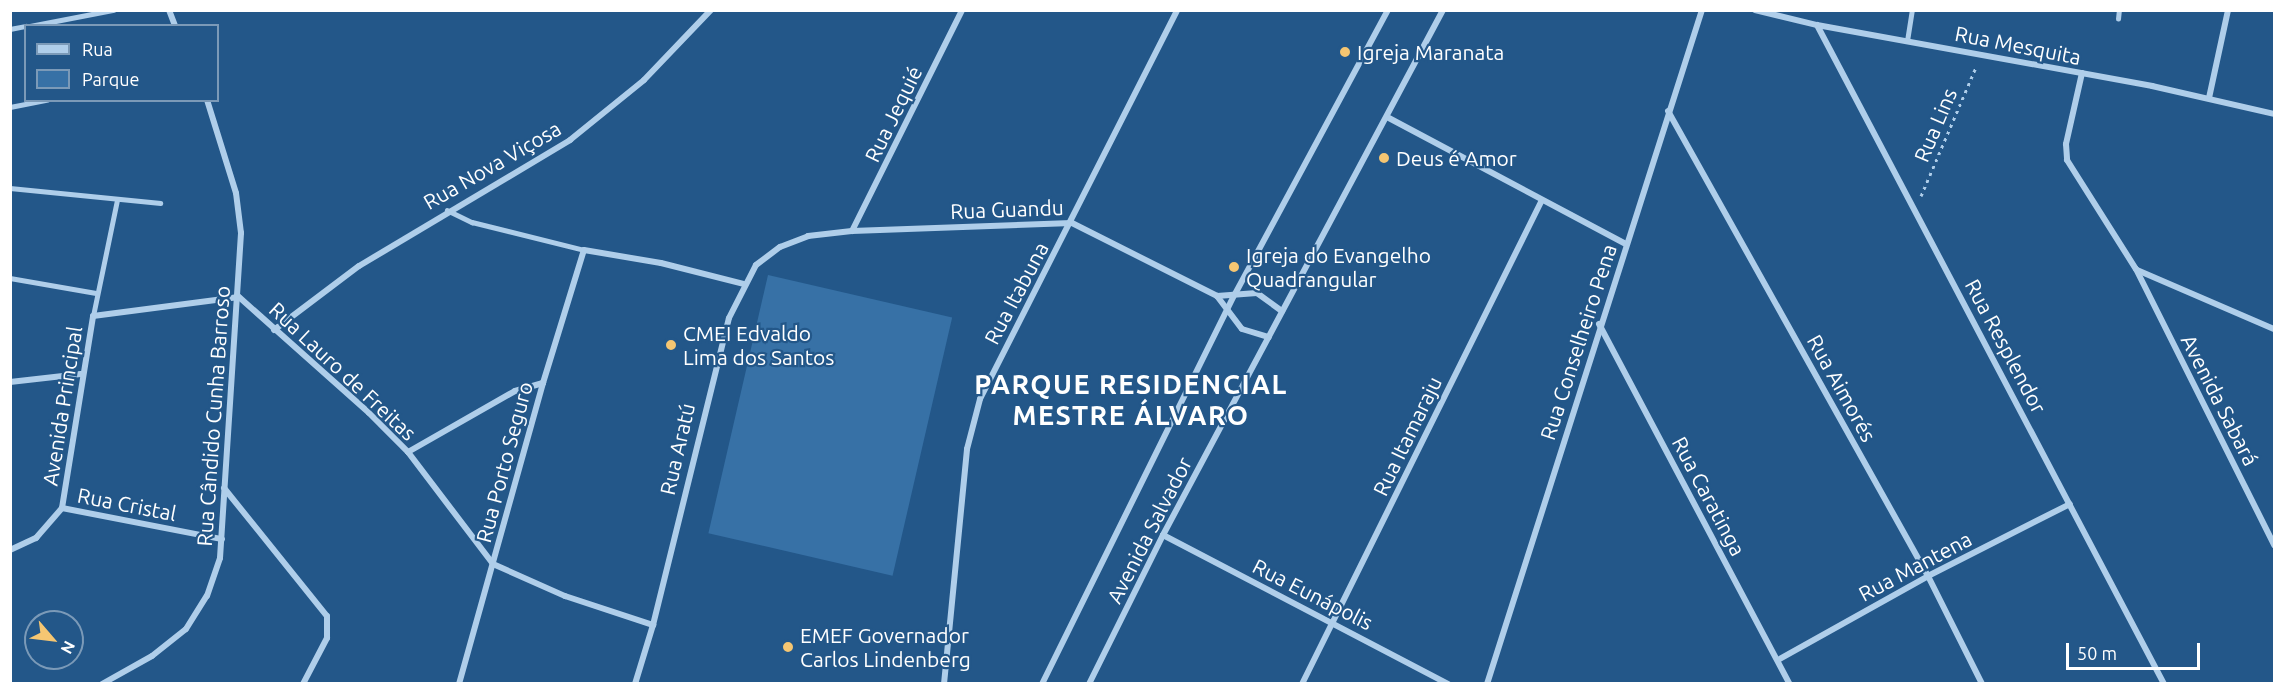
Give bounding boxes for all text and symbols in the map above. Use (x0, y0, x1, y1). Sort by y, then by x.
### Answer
street label: Rua Mesquita (1953, 20, 2083, 70)
legend (24, 24, 219, 102)
text: Rua (82, 39, 113, 59)
place label: Igreja Maranata (1357, 39, 1504, 65)
marker: Igreja Maranata (1338, 45, 1352, 59)
street label: Rua Jequié (859, 62, 927, 166)
text: Parque (82, 69, 139, 89)
street label: Rua Lins (1908, 84, 1962, 166)
street label: Rua Nova Viçosa (419, 115, 565, 215)
place label: Deus é Amor (1396, 145, 1517, 171)
marker: Deus é Amor (1377, 151, 1391, 165)
street label: Rua Guandu (950, 194, 1064, 224)
street label: Rua Itabuna (979, 238, 1053, 348)
street label: Rua Conselheiro Pena (1534, 241, 1622, 443)
place label: Igreja do Evangelho Quadrangular (1246, 242, 1431, 292)
marker: Igreja do Evangelho Quadrangular (1227, 260, 1241, 274)
street label: Rua Resplendor (1960, 275, 2052, 417)
street label: Rua Cândido Cunha Barroso (191, 285, 235, 547)
street label: Rua Lauro de Freitas (264, 297, 422, 445)
place label: CMEI Edvaldo Lima dos Santos (683, 320, 834, 370)
street label: Avenida Principal (37, 324, 87, 488)
street label: Rua Aimorés (1802, 330, 1882, 446)
street label: Avenida Sabará (2176, 330, 2264, 470)
marker: CMEI Edvaldo Lima dos Santos (664, 338, 678, 352)
district label: PARQUE RESIDENCIAL MESTRE ÁLVARO (974, 368, 1288, 431)
street label: Rua Itamaraju (1367, 372, 1447, 500)
street label: Rua Porto Seguro (470, 379, 538, 545)
street label: Rua Aratú (654, 401, 700, 497)
street label: Rua Caratinga (1667, 432, 1751, 560)
street label: Avenida Salvador (1101, 453, 1197, 607)
street label: Rua Cristal (75, 482, 179, 526)
street label: Rua Mantena (1854, 526, 1976, 606)
street label: Rua Eunápolis (1249, 553, 1377, 635)
north arrow (24, 610, 84, 670)
place label: EMEF Governador Carlos Lindenberg (800, 622, 971, 672)
scale bar (2069, 631, 2202, 669)
text: N (57, 638, 79, 657)
marker: EMEF Governador Carlos Lindenberg (781, 640, 795, 654)
text: 50 m (2077, 643, 2117, 663)

